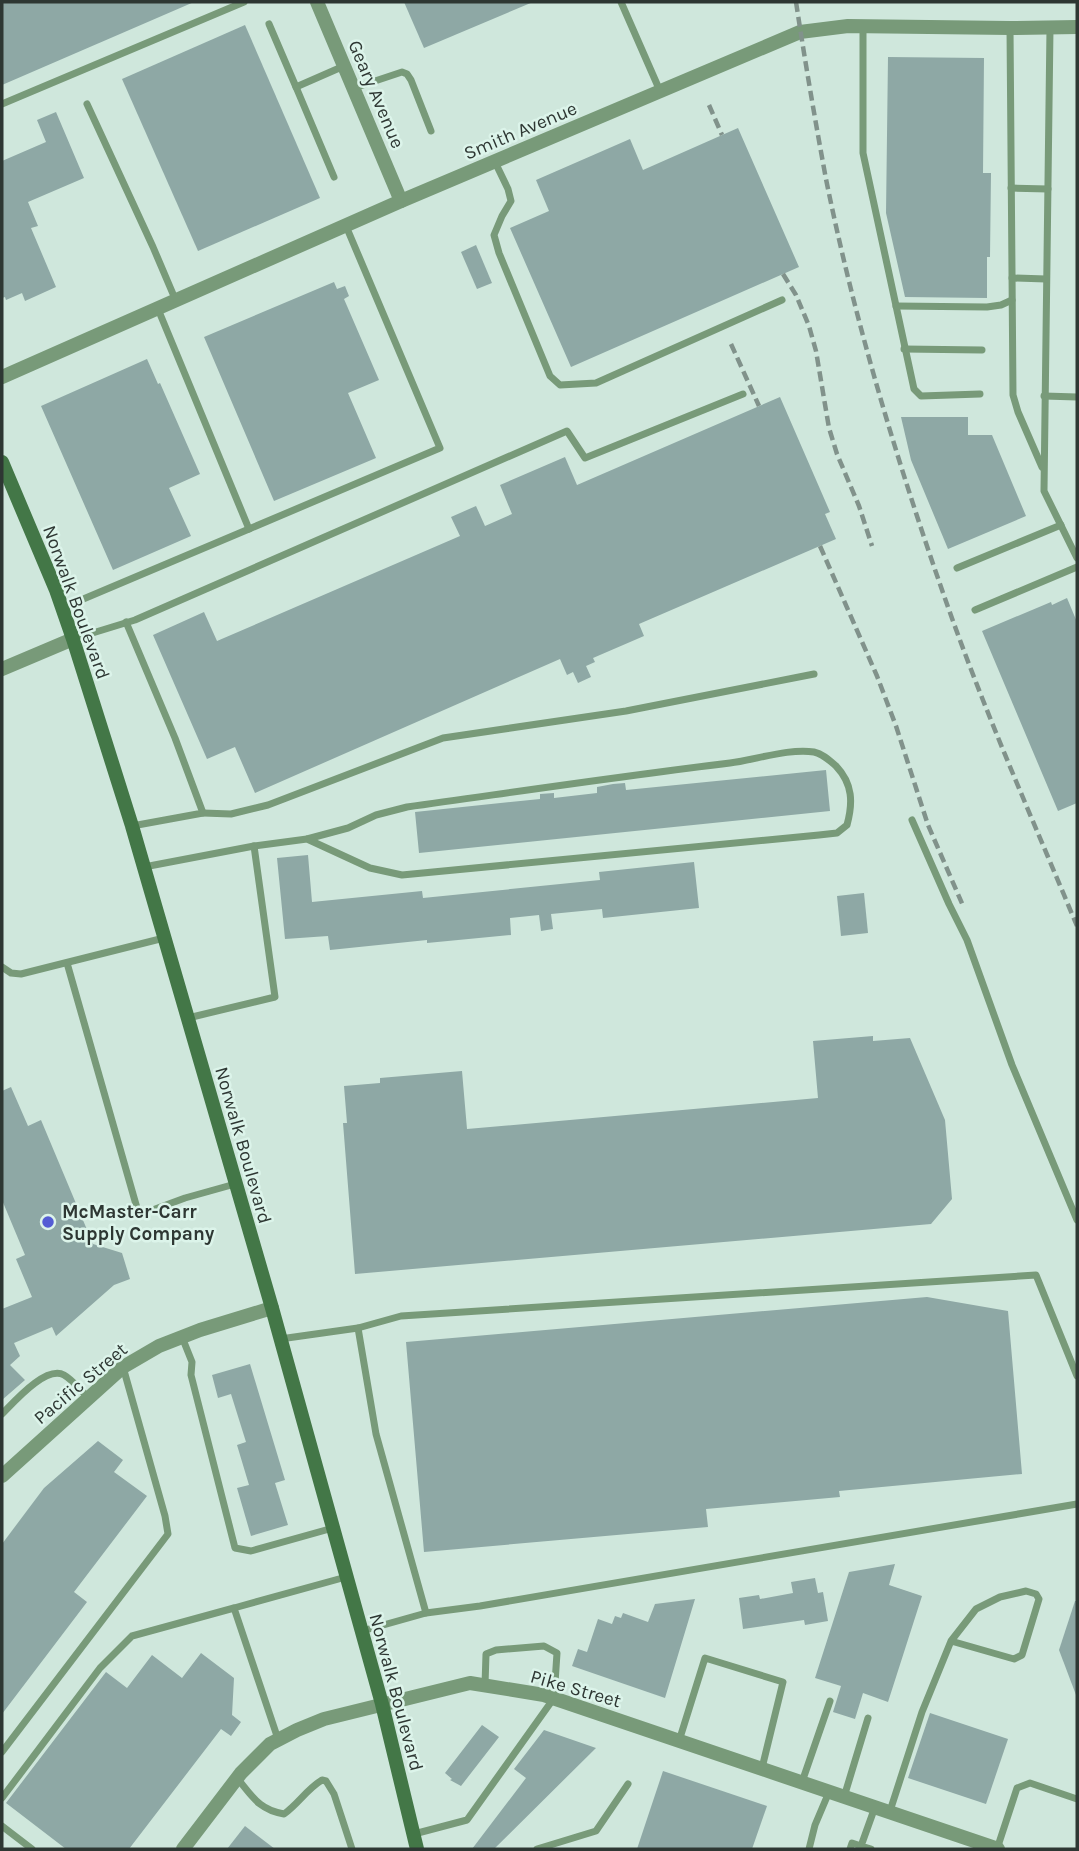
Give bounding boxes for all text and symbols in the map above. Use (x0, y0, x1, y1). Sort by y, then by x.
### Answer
street label: Geary Avenue (343, 37, 409, 152)
street label: Smith Avenue (461, 97, 580, 165)
street label: Norwalk Boulevard (38, 523, 114, 682)
street label: Norwalk Boulevard (210, 1064, 276, 1226)
place label: McMaster-Carr Supply Company (62, 1201, 215, 1245)
marker: McMaster-Carr Supply Company (40, 1214, 56, 1230)
street label: Pacific Street (29, 1338, 132, 1429)
street label: Norwalk Boulevard (364, 1611, 428, 1773)
street label: Pike Street (528, 1666, 624, 1712)

